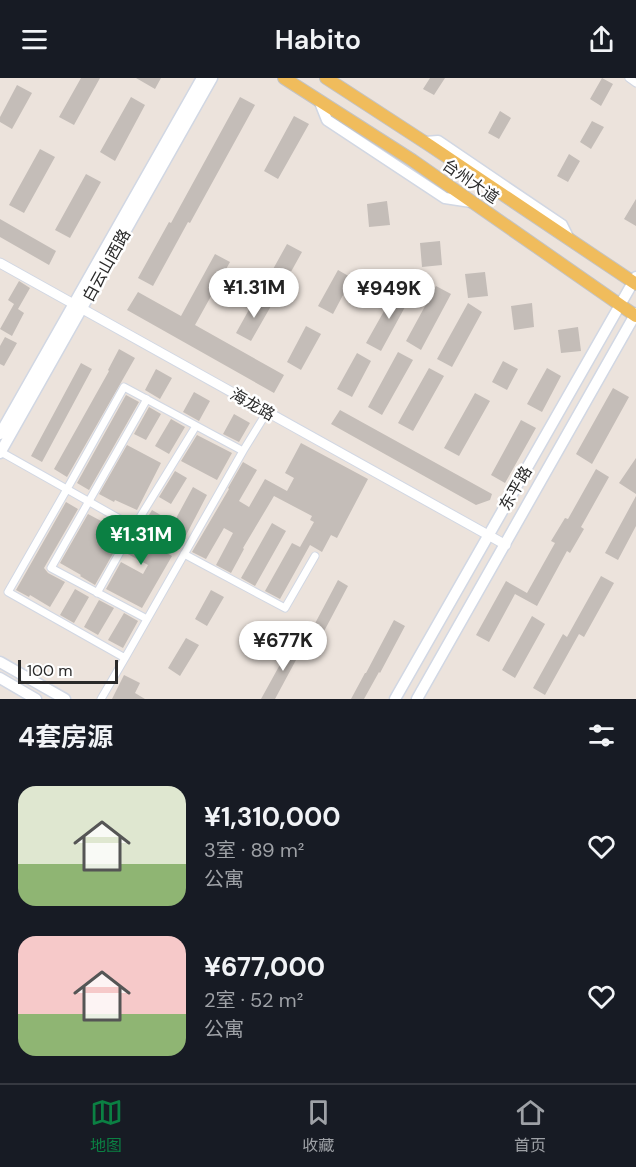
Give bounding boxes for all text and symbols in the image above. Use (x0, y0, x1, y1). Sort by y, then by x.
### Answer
text: Habito (275, 22, 361, 57)
icon: menu (18, 23, 51, 56)
icon: share (585, 23, 618, 56)
street label: 台州大道 (438, 154, 503, 208)
street label: 白云山西路 (78, 225, 135, 305)
pin: ¥1.31M (205, 268, 303, 319)
pin: ¥949K (347, 269, 431, 320)
text: ¥1.31M (223, 274, 285, 300)
text: ¥949K (357, 275, 421, 301)
street label: 海龙路 (227, 384, 279, 425)
street label: 东平路 (494, 462, 537, 514)
pin: ¥1.31M (92, 515, 190, 566)
text: ¥1.31M (110, 521, 172, 547)
pin: ¥677K (241, 621, 325, 672)
text: ¥677K (253, 627, 313, 653)
scale bar (18, 657, 118, 684)
text: 100 m (27, 660, 72, 681)
icon: filters (585, 719, 618, 752)
text: 4套房源 (18, 720, 113, 754)
text: ¥1,310,000 (204, 800, 341, 834)
icon: home (66, 810, 138, 882)
icon: heart (585, 830, 618, 863)
text: 3室 · 89 m² (204, 837, 304, 863)
text: 公寓 (204, 866, 244, 892)
text: ¥677,000 (204, 950, 325, 984)
icon: home (66, 960, 138, 1032)
icon: heart (585, 980, 618, 1013)
text: 2室 · 52 m² (204, 987, 303, 1013)
text: 公寓 (204, 1016, 244, 1042)
tab: 地图 (90, 1096, 123, 1156)
tab: 收藏 (302, 1096, 335, 1156)
tab: 首页 (514, 1096, 547, 1156)

